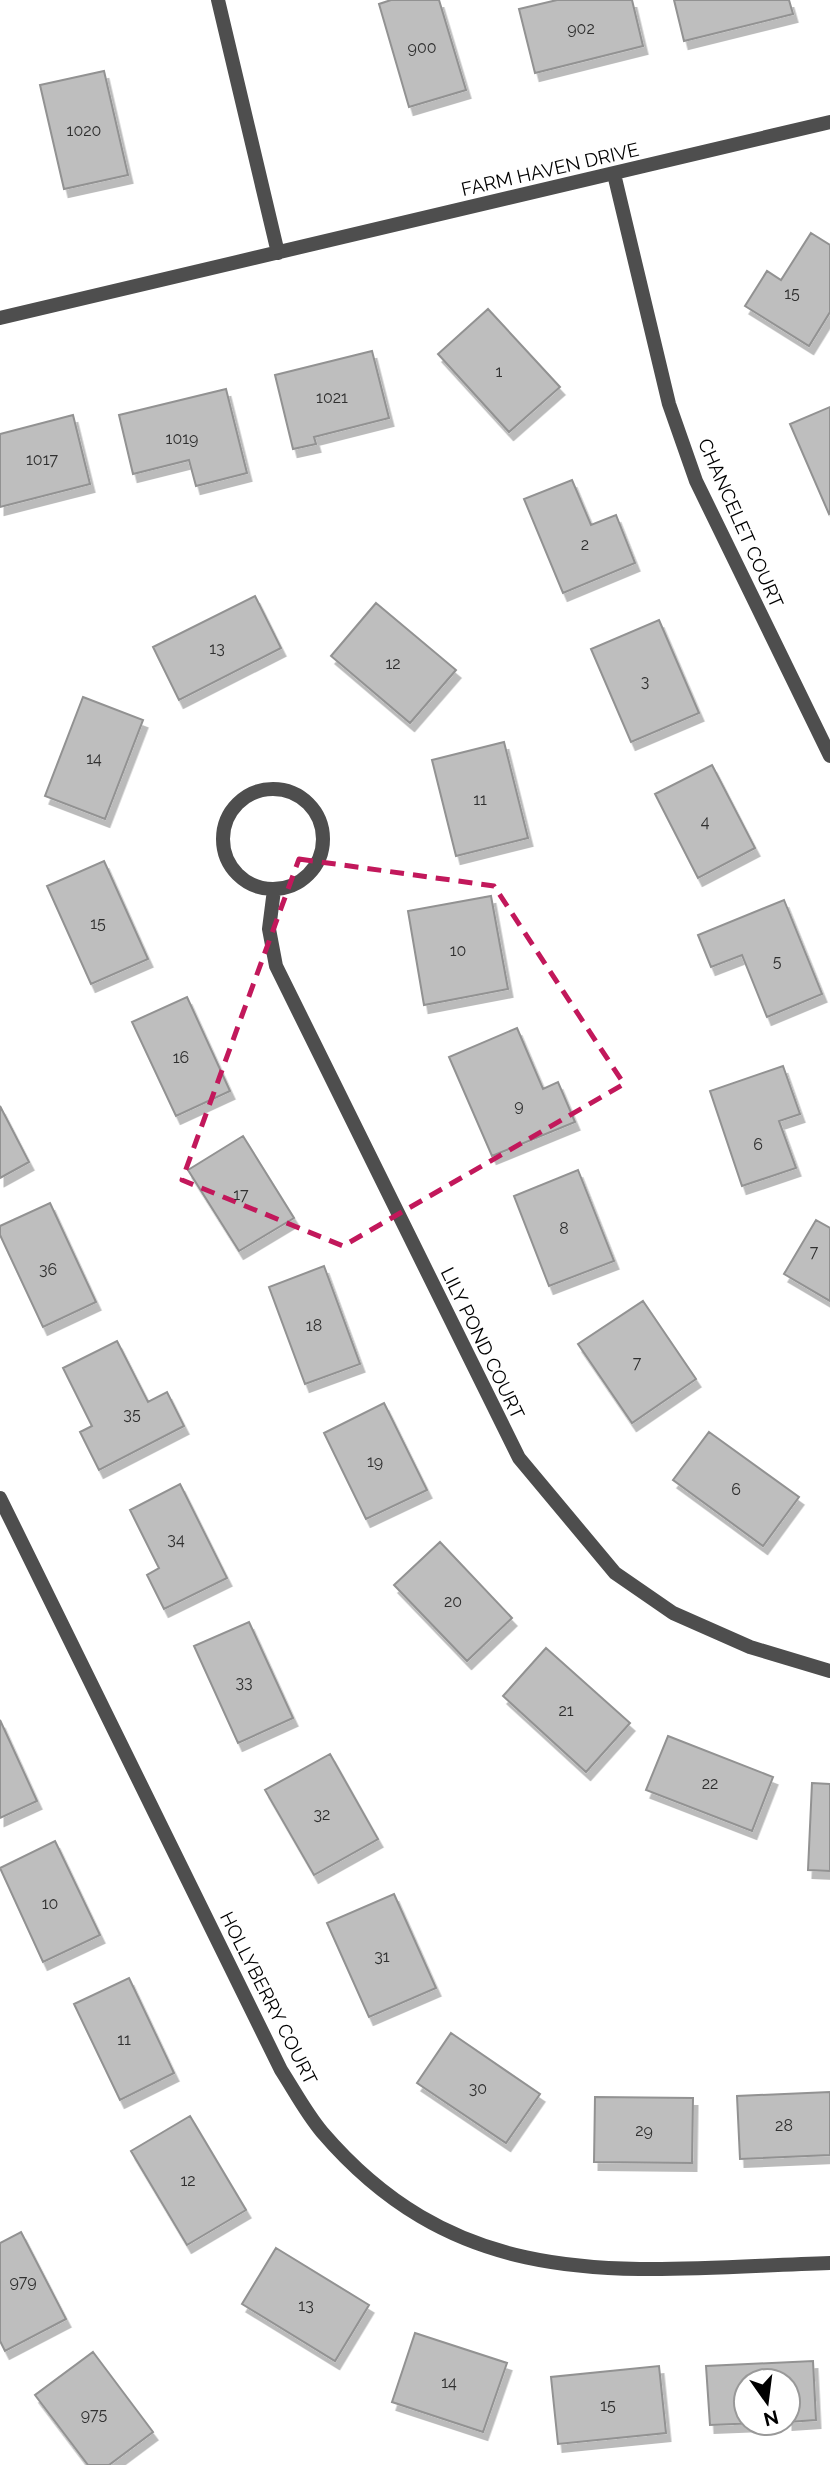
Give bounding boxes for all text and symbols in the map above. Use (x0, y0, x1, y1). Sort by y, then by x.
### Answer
house number: 902 (567, 19, 595, 38)
house number: 900 (408, 38, 436, 57)
house number: 1020 (67, 121, 101, 140)
street label: FARM HAVEN DRIVE (459, 138, 641, 200)
house number: 15 (784, 284, 800, 303)
house number: 1 (496, 362, 503, 381)
house number: 1021 (316, 388, 348, 407)
house number: 1019 (166, 429, 198, 448)
street label: CHANCELET COURT (694, 435, 788, 611)
house number: 1017 (26, 450, 58, 469)
house number: 2 (581, 535, 589, 554)
house number: 13 (209, 639, 225, 658)
house number: 12 (385, 654, 401, 673)
house number: 3 (641, 672, 649, 691)
house number: 14 (86, 749, 102, 768)
house number: 11 (473, 790, 487, 809)
house number: 4 (701, 812, 710, 831)
house number: 15 (90, 914, 106, 933)
house number: 10 (450, 941, 466, 960)
house number: 5 (773, 952, 782, 971)
house number: 16 (173, 1048, 189, 1067)
house number: 9 (514, 1096, 524, 1115)
house number: 6 (753, 1135, 763, 1154)
house number: 17 (233, 1185, 249, 1204)
house number: 8 (559, 1219, 569, 1238)
house number: 7 (810, 1242, 819, 1261)
house number: 36 (39, 1260, 57, 1279)
street label: LILY POND COURT (437, 1264, 529, 1423)
house number: 18 (306, 1316, 322, 1335)
house number: 7 (633, 1353, 642, 1372)
house number: 35 (123, 1405, 141, 1424)
house number: 19 (367, 1452, 383, 1471)
house number: 6 (731, 1480, 741, 1499)
house number: 34 (167, 1530, 185, 1549)
house number: 20 (444, 1592, 462, 1611)
house number: 33 (235, 1673, 253, 1692)
house number: 21 (558, 1701, 574, 1720)
house number: 22 (702, 1774, 718, 1793)
house number: 32 (314, 1805, 330, 1824)
house number: 10 (42, 1894, 58, 1913)
street label: HOLLYBERRY COURT (216, 1908, 322, 2088)
house number: 31 (374, 1947, 390, 1966)
house number: 11 (117, 2030, 131, 2049)
house number: 30 (469, 2079, 487, 2098)
house number: 28 (775, 2116, 793, 2135)
house number: 29 (635, 2121, 653, 2140)
house number: 12 (180, 2171, 196, 2190)
house number: 979 (9, 2272, 37, 2291)
house number: 13 (298, 2296, 314, 2315)
north arrow (732, 2367, 802, 2437)
house number: 14 (441, 2373, 457, 2392)
house number: 15 (600, 2396, 616, 2415)
house number: 975 (81, 2405, 107, 2424)
text: N (761, 2406, 781, 2431)

